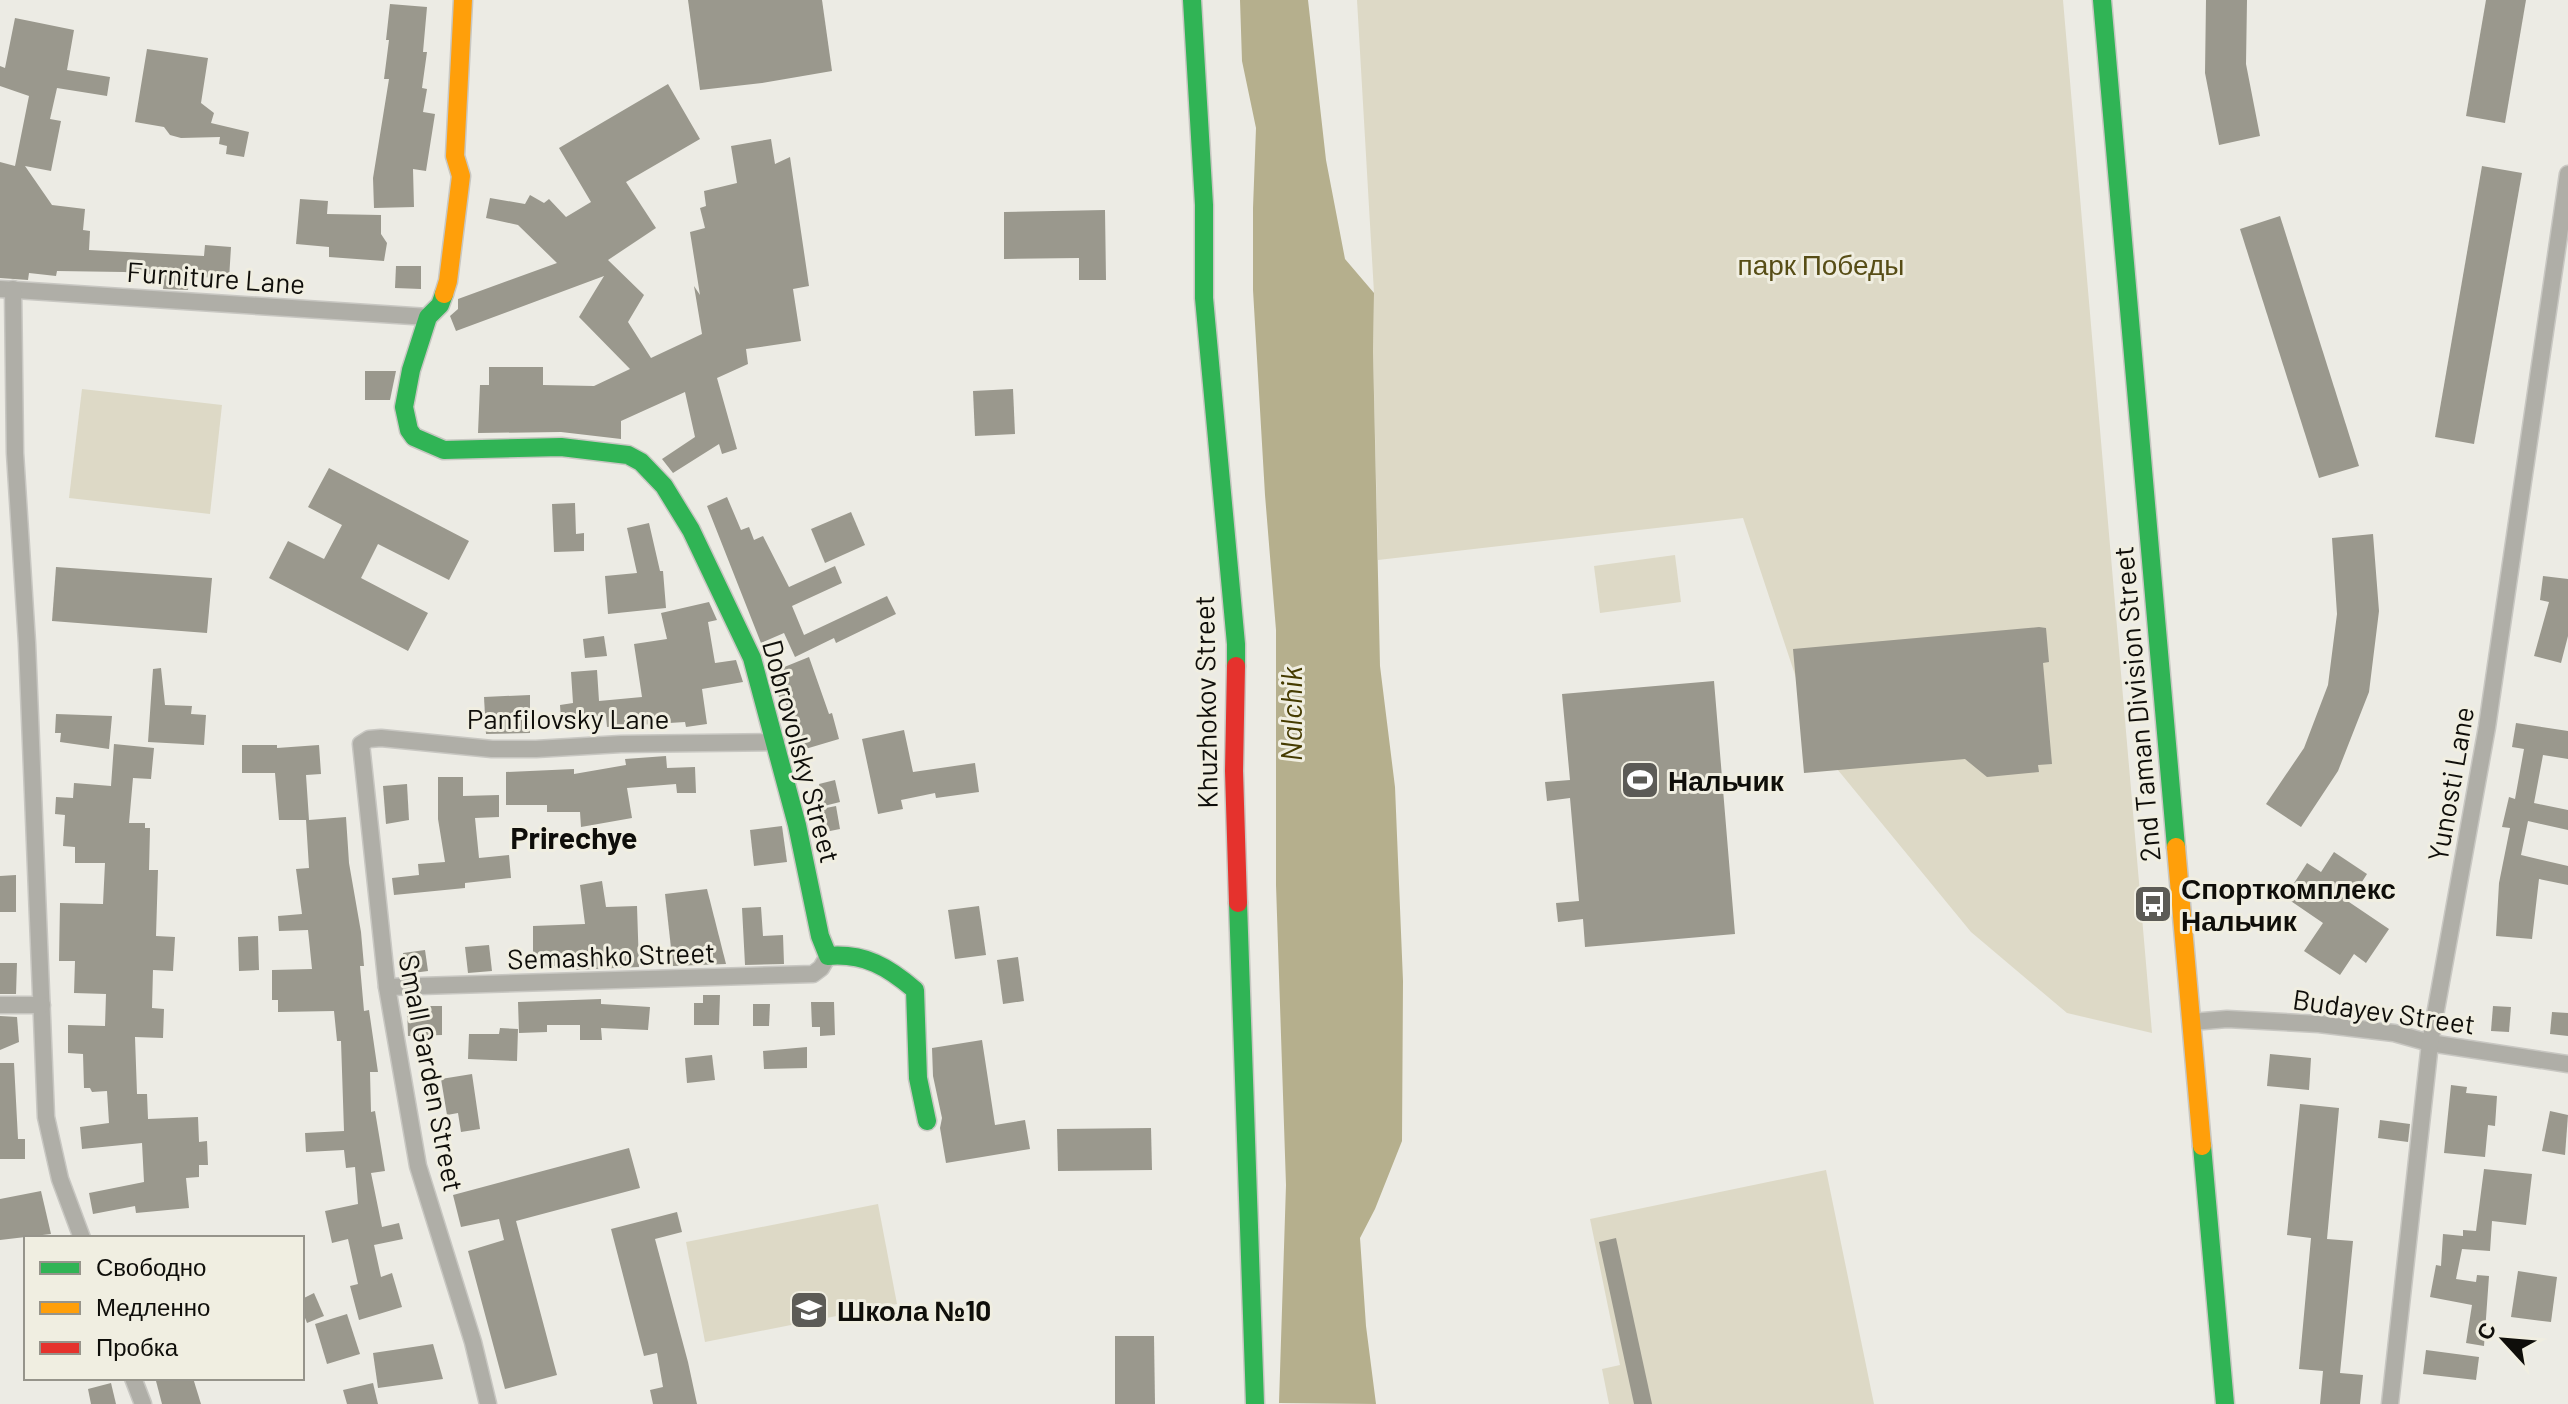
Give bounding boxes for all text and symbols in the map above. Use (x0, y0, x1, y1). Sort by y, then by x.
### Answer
park label: парк Победы (1738, 247, 1905, 281)
street label: Furniture Lane (126, 254, 306, 300)
street label: 2nd Taman Division Street (2105, 545, 2167, 863)
street label: Khuzhokov Street (1186, 595, 1224, 809)
street label: Dobrovolsky Street (756, 636, 848, 866)
water label: Nalchik (1272, 666, 1308, 762)
street label: Panfilovsky Lane (467, 701, 669, 735)
street label: Yunosti Lane (2420, 704, 2480, 864)
sports icon: Нальчик (1619, 759, 1661, 801)
place label: Нальчик (1668, 763, 1785, 797)
district label: Prirechye (511, 819, 637, 855)
place label: Спорткомплекс Нальчик (2181, 871, 2396, 937)
bus stop icon: Спорткомплекс Нальчик (2132, 883, 2174, 925)
street label: Semashko Street (506, 934, 716, 976)
street label: Small Garden Street (392, 951, 472, 1195)
street label: Budayev Street (2291, 981, 2477, 1041)
legend (24, 1236, 304, 1380)
text: Свободно (96, 1252, 206, 1281)
school or university icon: Школа №10 (788, 1289, 830, 1331)
text: Медленно (96, 1292, 210, 1321)
place label: Школа №10 (837, 1293, 991, 1327)
north arrow (2464, 1300, 2544, 1380)
text: С (2470, 1318, 2500, 1344)
text: Пробка (96, 1332, 179, 1361)

